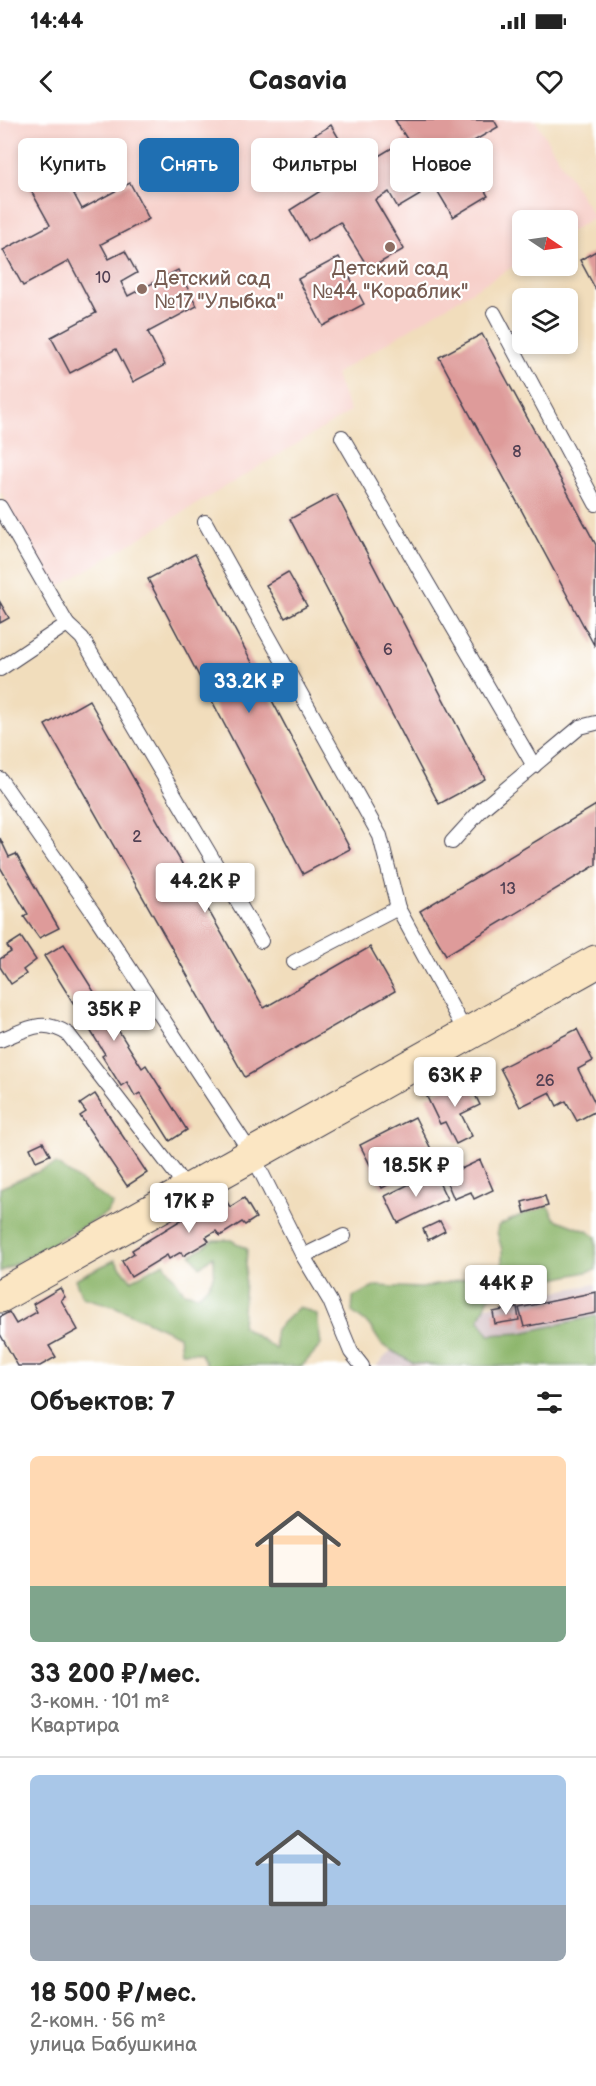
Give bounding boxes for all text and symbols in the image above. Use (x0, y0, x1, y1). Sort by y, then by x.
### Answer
text: 14:44 (30, 8, 83, 35)
icon: back (30, 65, 63, 98)
text: Casavia (249, 65, 347, 97)
icon: heart (533, 65, 566, 98)
chip: Купить (18, 138, 127, 192)
chip: Снять (139, 138, 239, 192)
chip: Фильтры (251, 138, 378, 192)
chip: Новое (390, 138, 493, 192)
north arrow (512, 210, 578, 276)
map controls (512, 210, 578, 354)
marker: Детский сад №44 "Кораблик" (383, 240, 397, 254)
place label: Детский сад №44 "Кораблик" (312, 257, 468, 304)
place label: Детский сад №17 "Улыбка" (154, 267, 284, 314)
house number: 10 (95, 269, 111, 288)
marker: Детский сад №17 "Улыбка" (135, 282, 149, 296)
button: layers (512, 288, 578, 354)
house number: 8 (512, 443, 522, 462)
house number: 6 (383, 641, 393, 660)
pin: 33.2K ₽ (194, 663, 304, 714)
text: 33.2K ₽ (214, 670, 284, 694)
house number: 2 (132, 828, 142, 847)
pin: 44.2K ₽ (150, 863, 260, 914)
text: 44.2K ₽ (170, 870, 240, 894)
house number: 13 (500, 880, 516, 899)
pin: 35K ₽ (72, 991, 156, 1042)
text: 35K ₽ (87, 998, 141, 1022)
pin: 63K ₽ (413, 1057, 497, 1108)
text: 63K ₽ (428, 1064, 482, 1088)
house number: 26 (535, 1072, 555, 1091)
pin: 18.5K ₽ (361, 1147, 471, 1198)
text: 18.5K ₽ (382, 1154, 450, 1178)
pin: 17K ₽ (147, 1183, 231, 1234)
text: 17K ₽ (164, 1190, 214, 1214)
pin: 44K ₽ (464, 1265, 548, 1316)
text: 44K ₽ (479, 1272, 533, 1296)
icon: filters (533, 1386, 566, 1419)
text: Объектов: 7 (30, 1387, 175, 1418)
icon: home (244, 1495, 352, 1603)
text: 33 200 ₽/мес. (30, 1659, 200, 1690)
text: 3-комн. · 101 m² (30, 1690, 170, 1714)
text: Квартира (30, 1714, 120, 1738)
icon: home (244, 1814, 352, 1922)
text: 18 500 ₽/мес. (30, 1978, 196, 2009)
text: 2-комн. · 56 m² (30, 2009, 166, 2033)
text: улица Бабушкина (30, 2033, 197, 2057)

